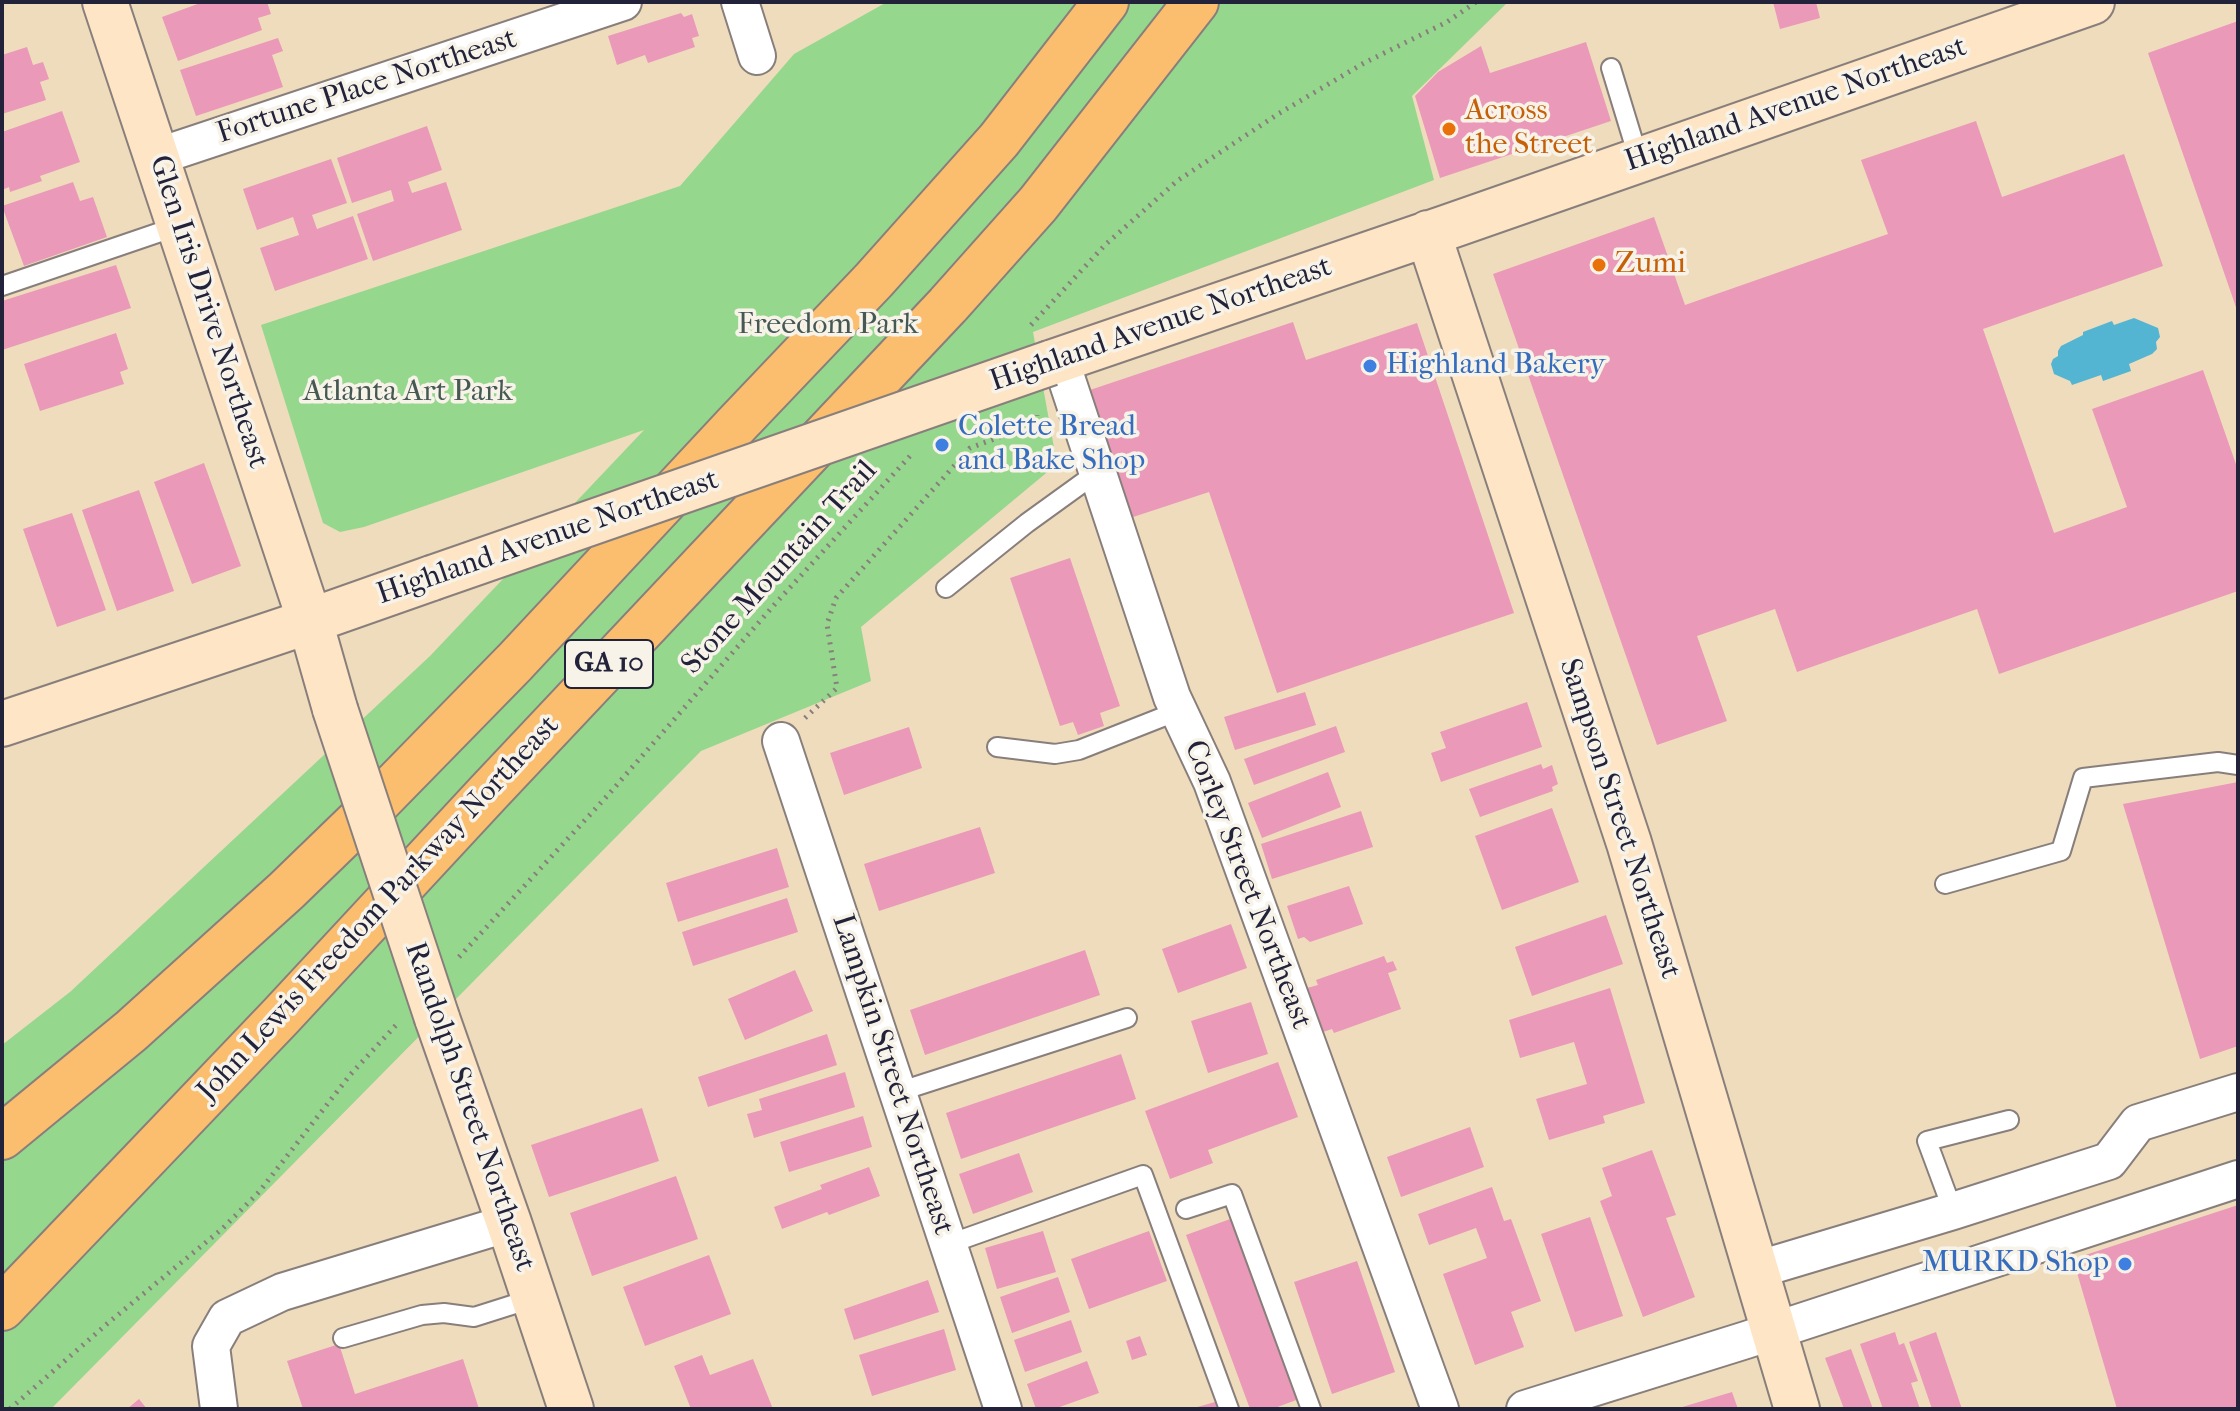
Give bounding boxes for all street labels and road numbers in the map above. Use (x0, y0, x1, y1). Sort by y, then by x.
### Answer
street label: Fortune Place Northeast (213, 22, 521, 152)
street label: Highland Avenue Northeast (1620, 30, 1972, 180)
street label: Glen Iris Drive Northeast (140, 151, 276, 473)
street label: Highland Avenue Northeast (985, 250, 1337, 400)
street label: Stone Mountain Trail (675, 454, 885, 682)
street label: Highland Avenue Northeast (372, 463, 724, 613)
road number: GA 10 (565, 640, 653, 688)
street label: Sampson Street Northeast (1550, 655, 1688, 983)
street label: John Lewis Freedom Parkway Northeast (190, 709, 568, 1109)
street label: Corley Street Northeast (1175, 736, 1319, 1034)
street label: Lampkin Street Northeast (823, 910, 961, 1240)
street label: Randolph Street Northeast (396, 938, 542, 1276)

